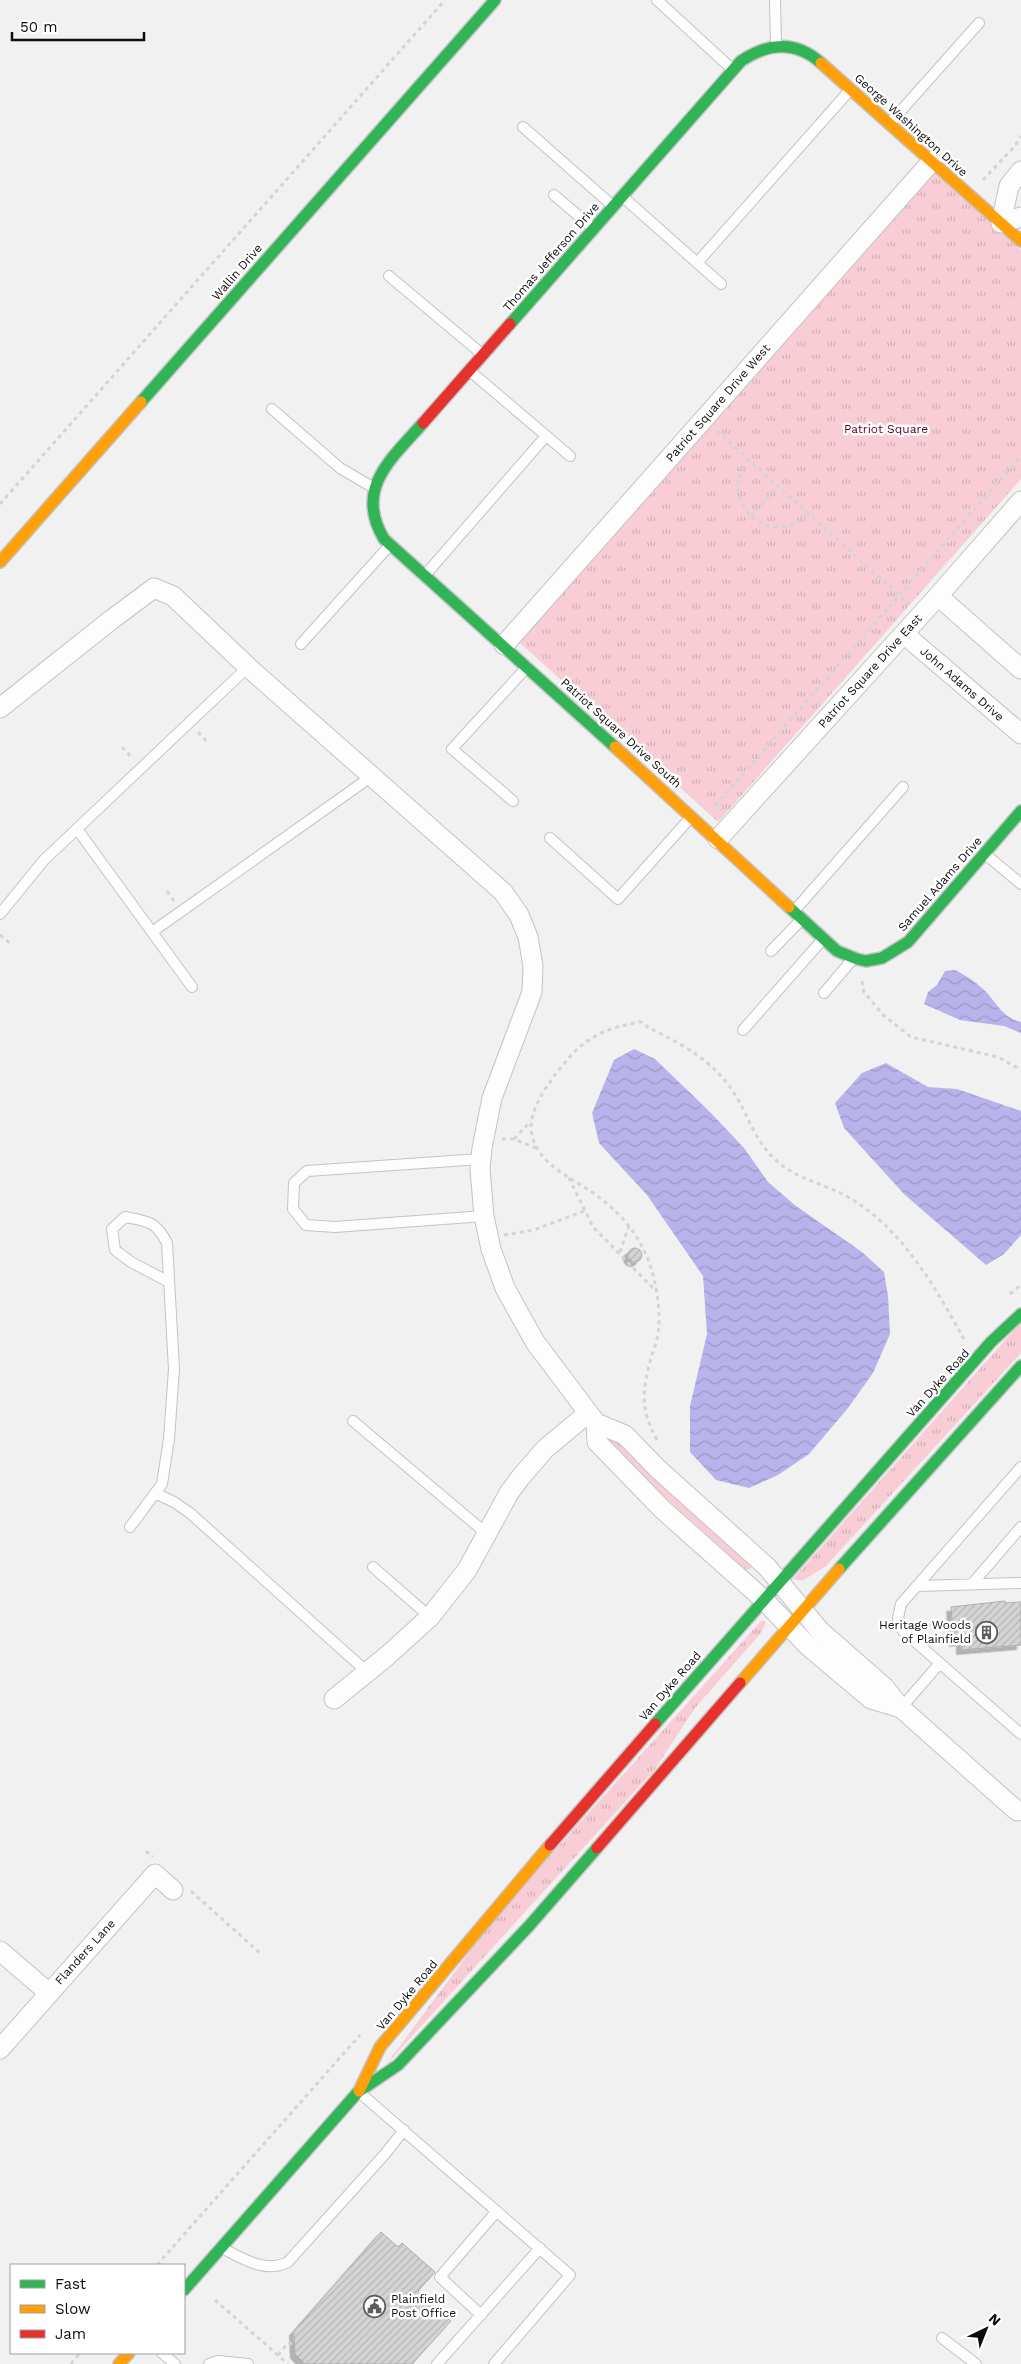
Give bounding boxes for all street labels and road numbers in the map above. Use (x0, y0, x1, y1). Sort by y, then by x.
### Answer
street label: George Washington Drive (852, 71, 970, 179)
street label: Thomas Jefferson Drive (500, 200, 602, 314)
street label: Wallin Drive (209, 241, 265, 303)
street label: Patriot Square Drive West (663, 341, 773, 465)
street label: Patriot Square Drive East (815, 611, 925, 731)
street label: John Adams Drive (917, 644, 1007, 724)
street label: Patriot Square Drive South (558, 675, 684, 791)
street label: Samuel Adams Drive (895, 834, 985, 934)
street label: Van Dyke Road (904, 1346, 972, 1420)
street label: Van Dyke Road (636, 1649, 704, 1723)
street label: Flanders Lane (52, 1916, 118, 1988)
street label: Van Dyke Road (374, 1957, 440, 2033)

